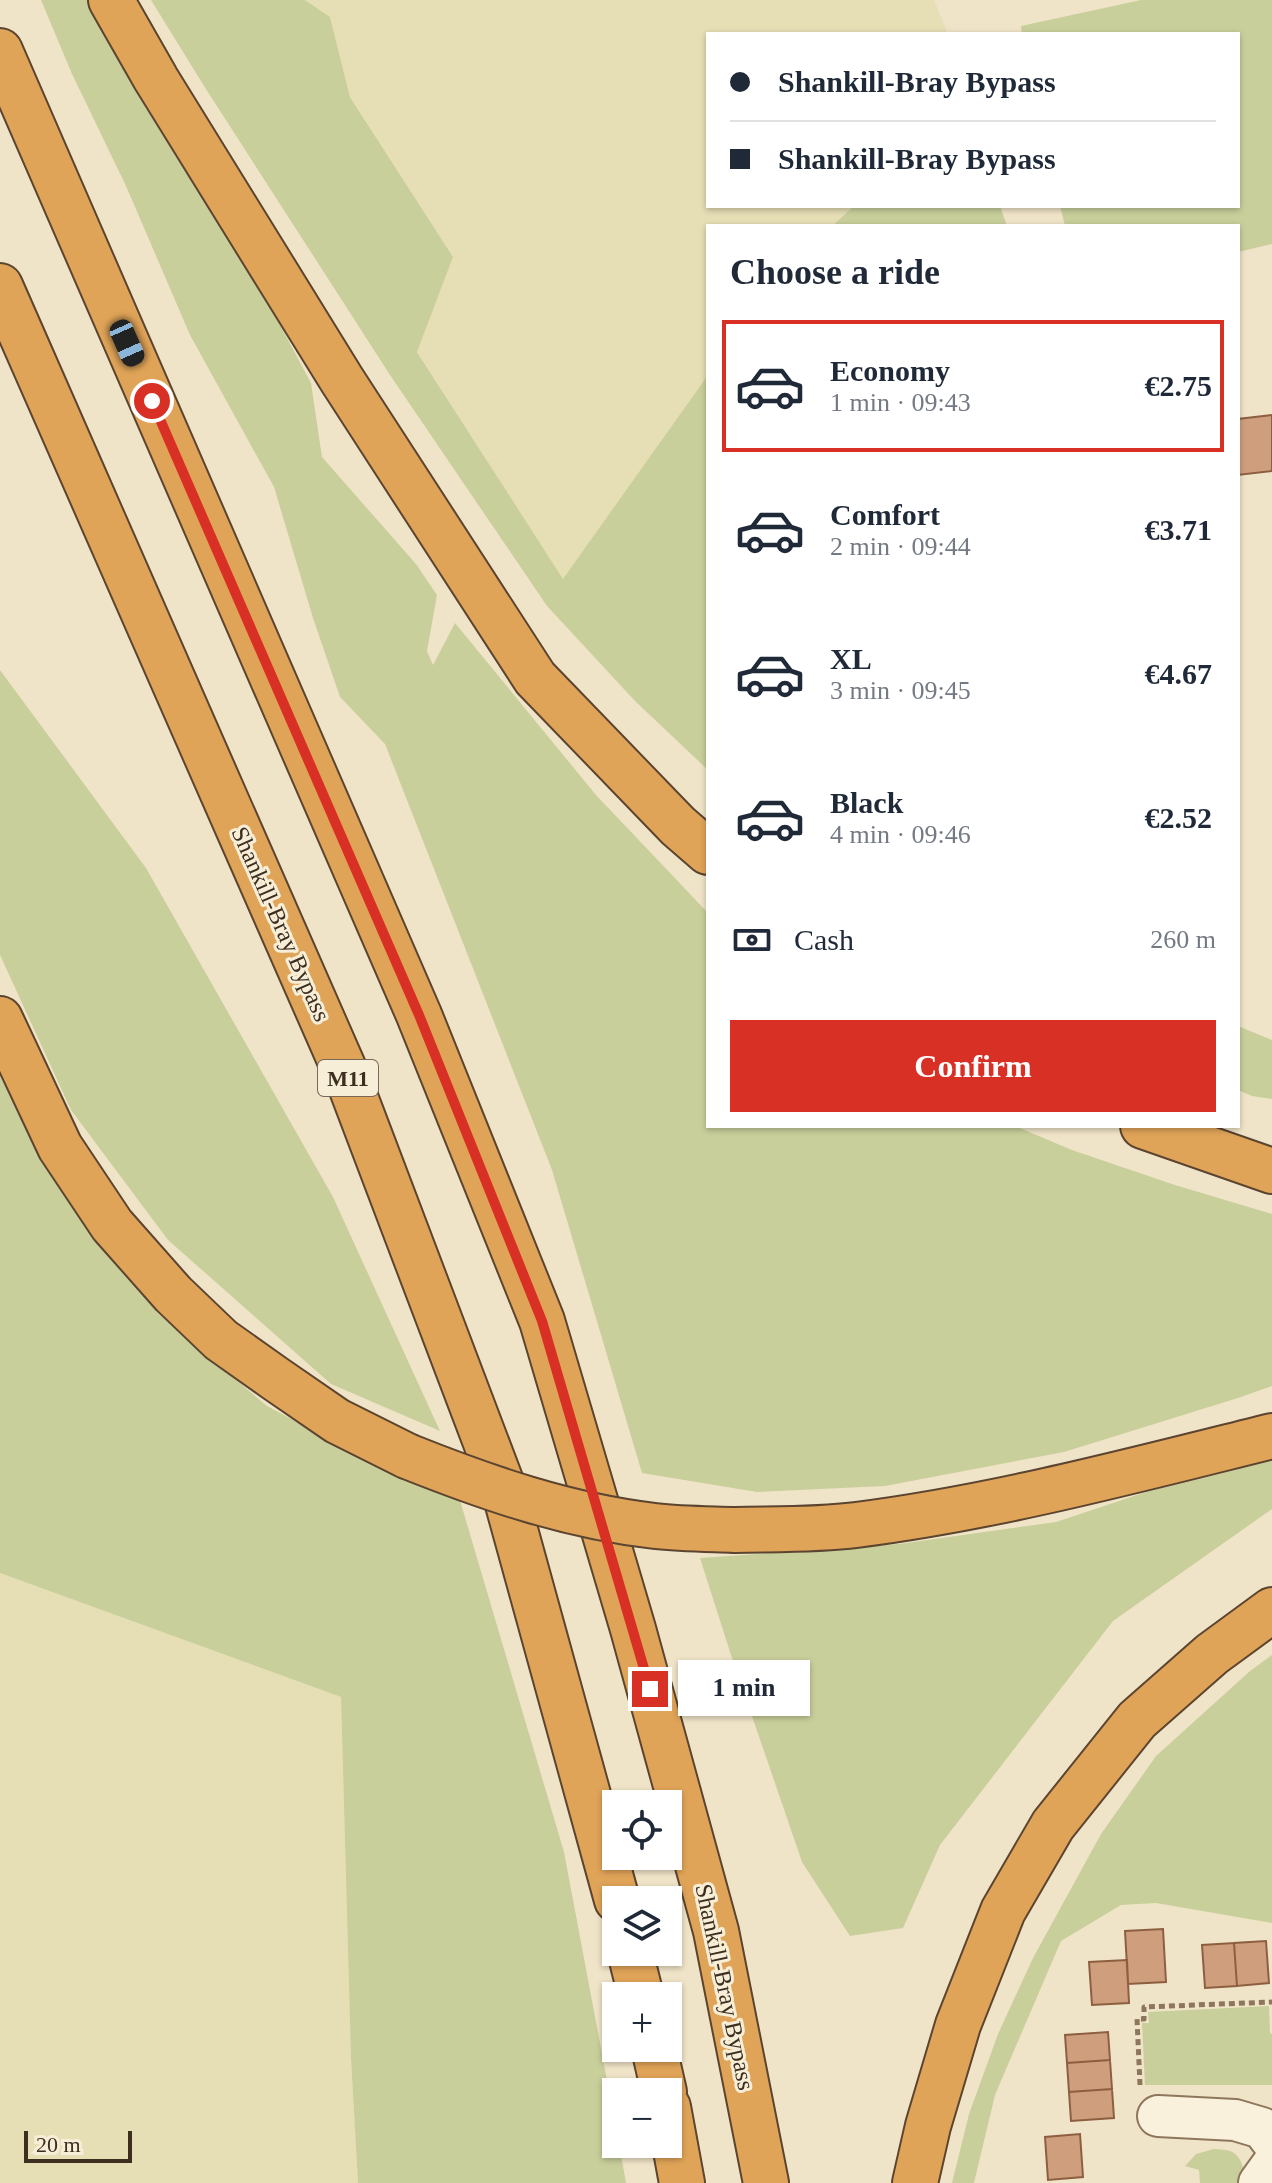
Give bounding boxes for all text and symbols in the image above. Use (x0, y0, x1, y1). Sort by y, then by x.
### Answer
text: Shankill-Bray Bypass (778, 65, 1056, 98)
text: Shankill-Bray Bypass (778, 142, 1056, 175)
text: Choose a ride (730, 252, 940, 292)
car (106, 316, 148, 370)
icon: car (734, 350, 806, 422)
text: Economy (830, 354, 950, 387)
text: €2.75 (1145, 369, 1212, 402)
route start (134, 383, 170, 419)
text: 1 min · 09:43 (830, 388, 971, 417)
icon: car (734, 494, 806, 566)
text: Comfort (830, 498, 940, 531)
text: €3.71 (1145, 513, 1212, 546)
text: 2 min · 09:44 (830, 532, 971, 561)
icon: car (734, 638, 806, 710)
text: XL (830, 642, 872, 675)
text: €4.67 (1145, 657, 1212, 690)
text: 3 min · 09:45 (830, 676, 971, 705)
icon: car (734, 782, 806, 854)
text: Black (830, 786, 903, 819)
text: €2.52 (1145, 801, 1212, 834)
text: 4 min · 09:46 (830, 820, 971, 849)
street label: Shankill-Bray Bypass (226, 823, 336, 1025)
icon: cash (730, 918, 774, 962)
text: Cash (794, 923, 854, 956)
text: 260 m (1150, 925, 1216, 954)
button: Confirm (730, 1020, 1216, 1112)
road number: M11 (318, 1060, 378, 1096)
callout: 1 min (678, 1661, 810, 1717)
route end (632, 1671, 668, 1707)
text: 1 min (713, 1673, 775, 1702)
map controls (602, 1790, 682, 2158)
button: locate (602, 1790, 682, 1870)
street label: Shankill-Bray Bypass (690, 1882, 760, 2092)
button: layers (602, 1886, 682, 1966)
button: + (602, 1982, 682, 2062)
button: − (602, 2078, 682, 2158)
scale bar (24, 2127, 132, 2163)
text: 20 m (36, 2132, 81, 2157)

